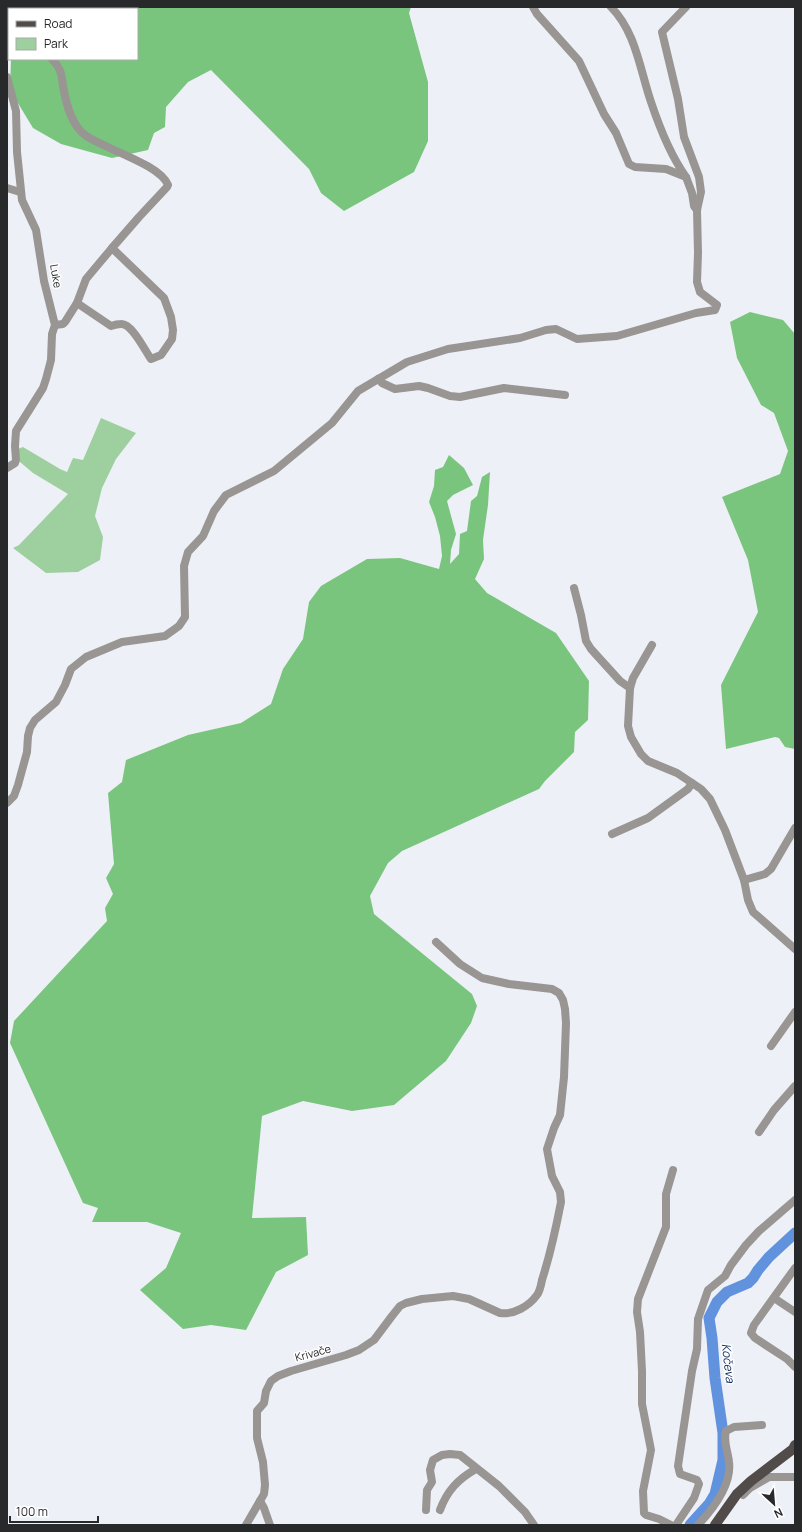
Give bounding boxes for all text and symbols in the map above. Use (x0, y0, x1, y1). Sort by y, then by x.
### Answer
legend (8, 8, 138, 60)
text: Road (44, 15, 72, 32)
text: Park (44, 35, 69, 52)
street label: Luke (47, 263, 66, 290)
street label: Krivače (293, 1340, 333, 1365)
water label: Kočeva (718, 1342, 739, 1385)
north arrow (754, 1484, 794, 1524)
scale bar (10, 1498, 98, 1524)
text: 100 m (16, 1503, 48, 1520)
text: N (772, 1505, 785, 1522)

